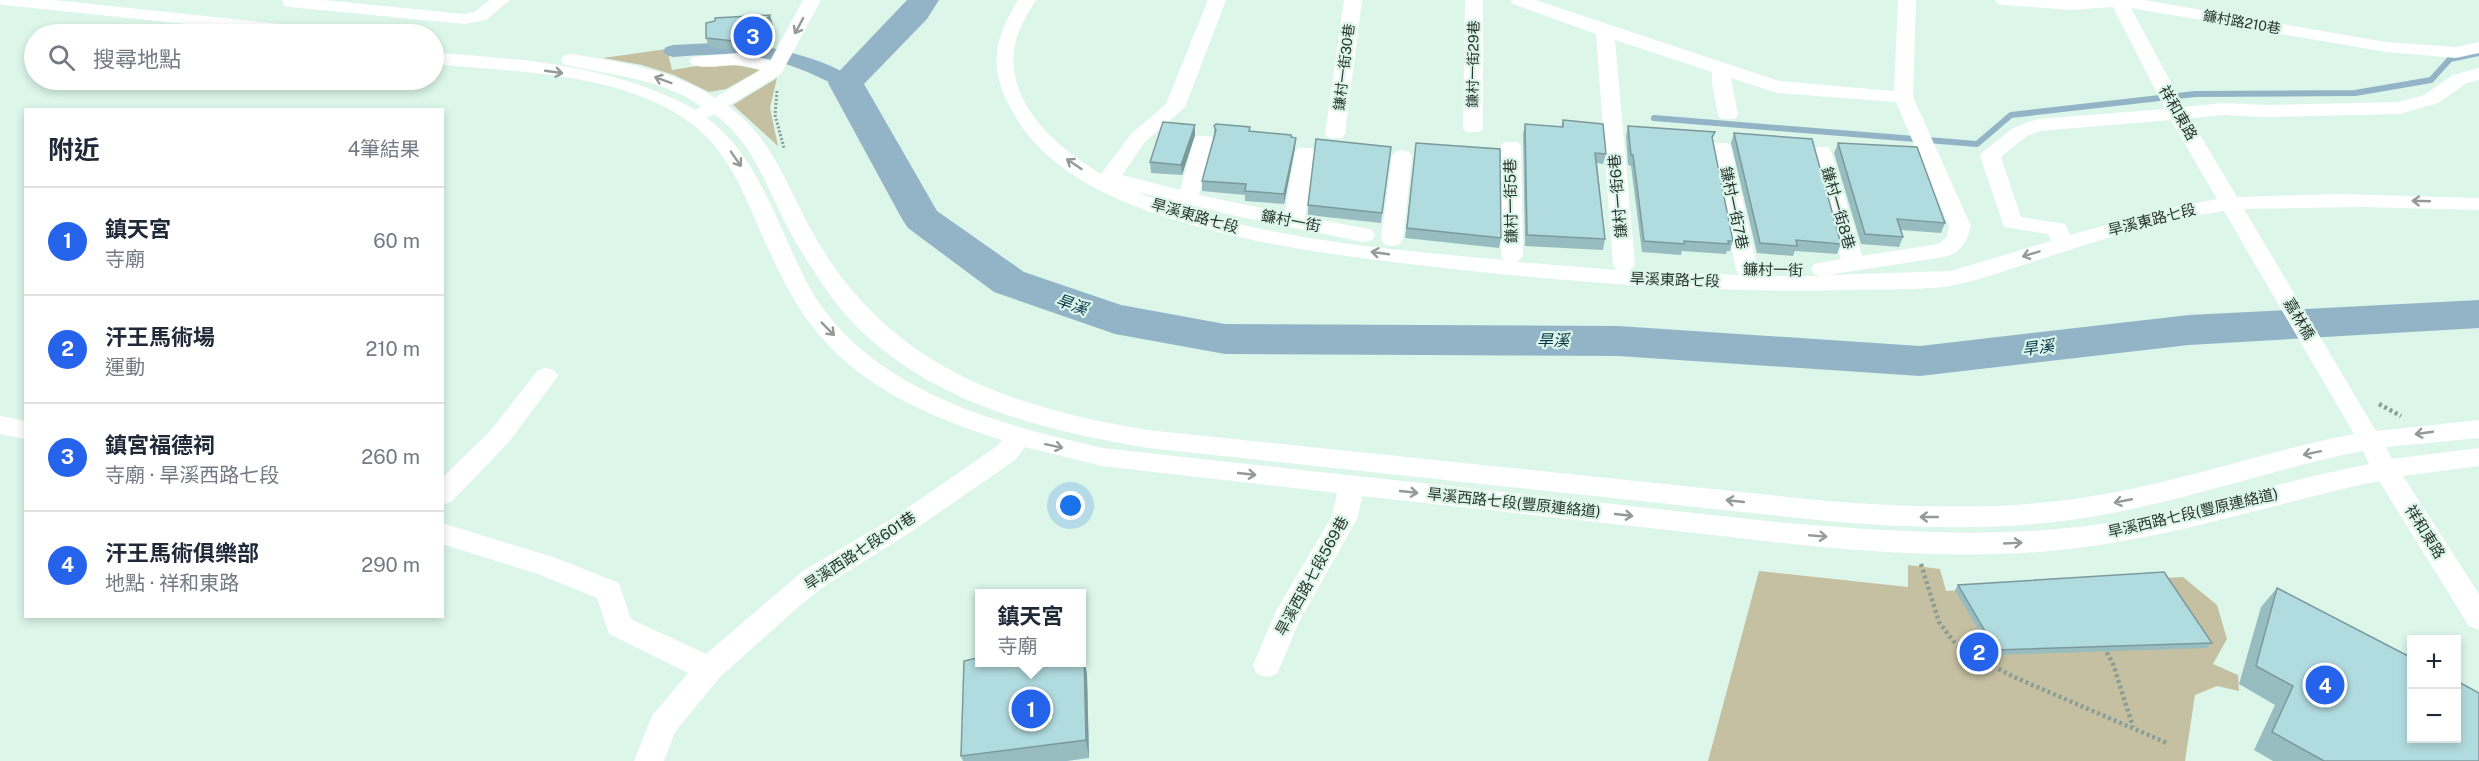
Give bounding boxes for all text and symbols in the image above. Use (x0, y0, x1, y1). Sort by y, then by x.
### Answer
street label: 鐮村路210巷 (2202, 7, 2282, 37)
pin: 3 (734, 14, 772, 58)
one-way arrow (793, 16, 804, 34)
street label: 鎌村一街29巷 (1464, 20, 1482, 108)
street label: 鎌村一街30巷 (1331, 23, 1357, 111)
search box (24, 24, 444, 90)
icon: search (45, 41, 78, 74)
text: 搜尋地點 (93, 46, 181, 72)
one-way arrow (544, 67, 564, 78)
one-way arrow (654, 74, 673, 85)
street label: 祥和東路 (2156, 83, 2201, 143)
text: 附近 (48, 134, 100, 165)
text: 4筆結果 (347, 137, 420, 161)
one-way arrow (730, 150, 742, 166)
street label: 鎌村一街6巷 (1605, 153, 1630, 239)
one-way arrow (1066, 158, 1083, 171)
street label: 鎌村一街5巷 (1501, 159, 1520, 243)
street label: 鎌村一街7巷 (1717, 165, 1752, 251)
street label: 鎌村一街8巷 (1819, 165, 1858, 251)
street label: 旱溪東路七段 (1150, 195, 1241, 236)
one-way arrow (2411, 196, 2431, 207)
street label: 旱溪東路七段 (2106, 200, 2198, 239)
street label: 鐮村一街 (1260, 206, 1322, 235)
text: 鎮天宮 (105, 216, 171, 242)
text: 1 (63, 229, 72, 253)
text: 60 m (373, 229, 420, 253)
text: 寺廟 (105, 247, 145, 271)
one-way arrow (1370, 248, 1390, 259)
one-way arrow (2022, 249, 2041, 260)
street label: 鐮村一街 (1743, 260, 1803, 279)
street label: 旱溪東路七段 (1630, 269, 1720, 290)
water label: 旱溪 (1054, 290, 1092, 319)
street label: 嘉林橋 (2281, 295, 2318, 342)
one-way arrow (821, 322, 836, 337)
text: 汗王馬術場 (105, 324, 215, 350)
water label: 旱溪 (1537, 331, 1571, 350)
water label: 旱溪 (2021, 336, 2057, 359)
text: 2 (61, 337, 74, 361)
text: 210 m (366, 337, 420, 361)
text: 運動 (105, 355, 145, 379)
one-way arrow (2414, 428, 2434, 439)
text: 鎮宮福德祠 (105, 432, 215, 458)
one-way arrow (1044, 441, 1063, 452)
text: 3 (61, 445, 74, 469)
text: 260 m (361, 445, 420, 469)
one-way arrow (2302, 448, 2322, 459)
text: 寺廟 · 旱溪西路七段 (105, 463, 279, 487)
one-way arrow (1236, 469, 1256, 480)
street label: 旱溪西路七段(豐原連絡道) (1427, 485, 1602, 520)
street label: 旱溪西路七段(豐原連絡道) (2106, 485, 2280, 540)
one-way arrow (1399, 487, 1419, 498)
your location (1056, 491, 1085, 520)
one-way arrow (1725, 495, 1745, 506)
one-way arrow (2113, 496, 2133, 507)
street label: 祥和東路 (2402, 502, 2449, 562)
street label: 旱溪西路七段601巷 (801, 508, 919, 593)
one-way arrow (1614, 510, 1634, 521)
one-way arrow (1919, 511, 1939, 523)
street label: 旱溪西路七段569巷 (1272, 513, 1351, 638)
one-way arrow (1808, 531, 1827, 542)
one-way arrow (2002, 537, 2022, 548)
text: 汗王馬術俱樂部 (105, 540, 259, 566)
text: 4 (61, 553, 74, 577)
text: 290 m (361, 553, 420, 577)
text: 地點 · 祥和東路 (105, 571, 239, 595)
popup (975, 589, 1086, 667)
text: 鎮天宮 (997, 603, 1064, 629)
pin: 2 (1960, 630, 1998, 674)
text: 寺廟 (997, 634, 1037, 658)
map controls (2407, 635, 2461, 743)
button: + (2407, 635, 2461, 689)
pin: 4 (2306, 662, 2344, 708)
pin: 1 (1012, 686, 1050, 732)
button: − (2407, 689, 2461, 743)

